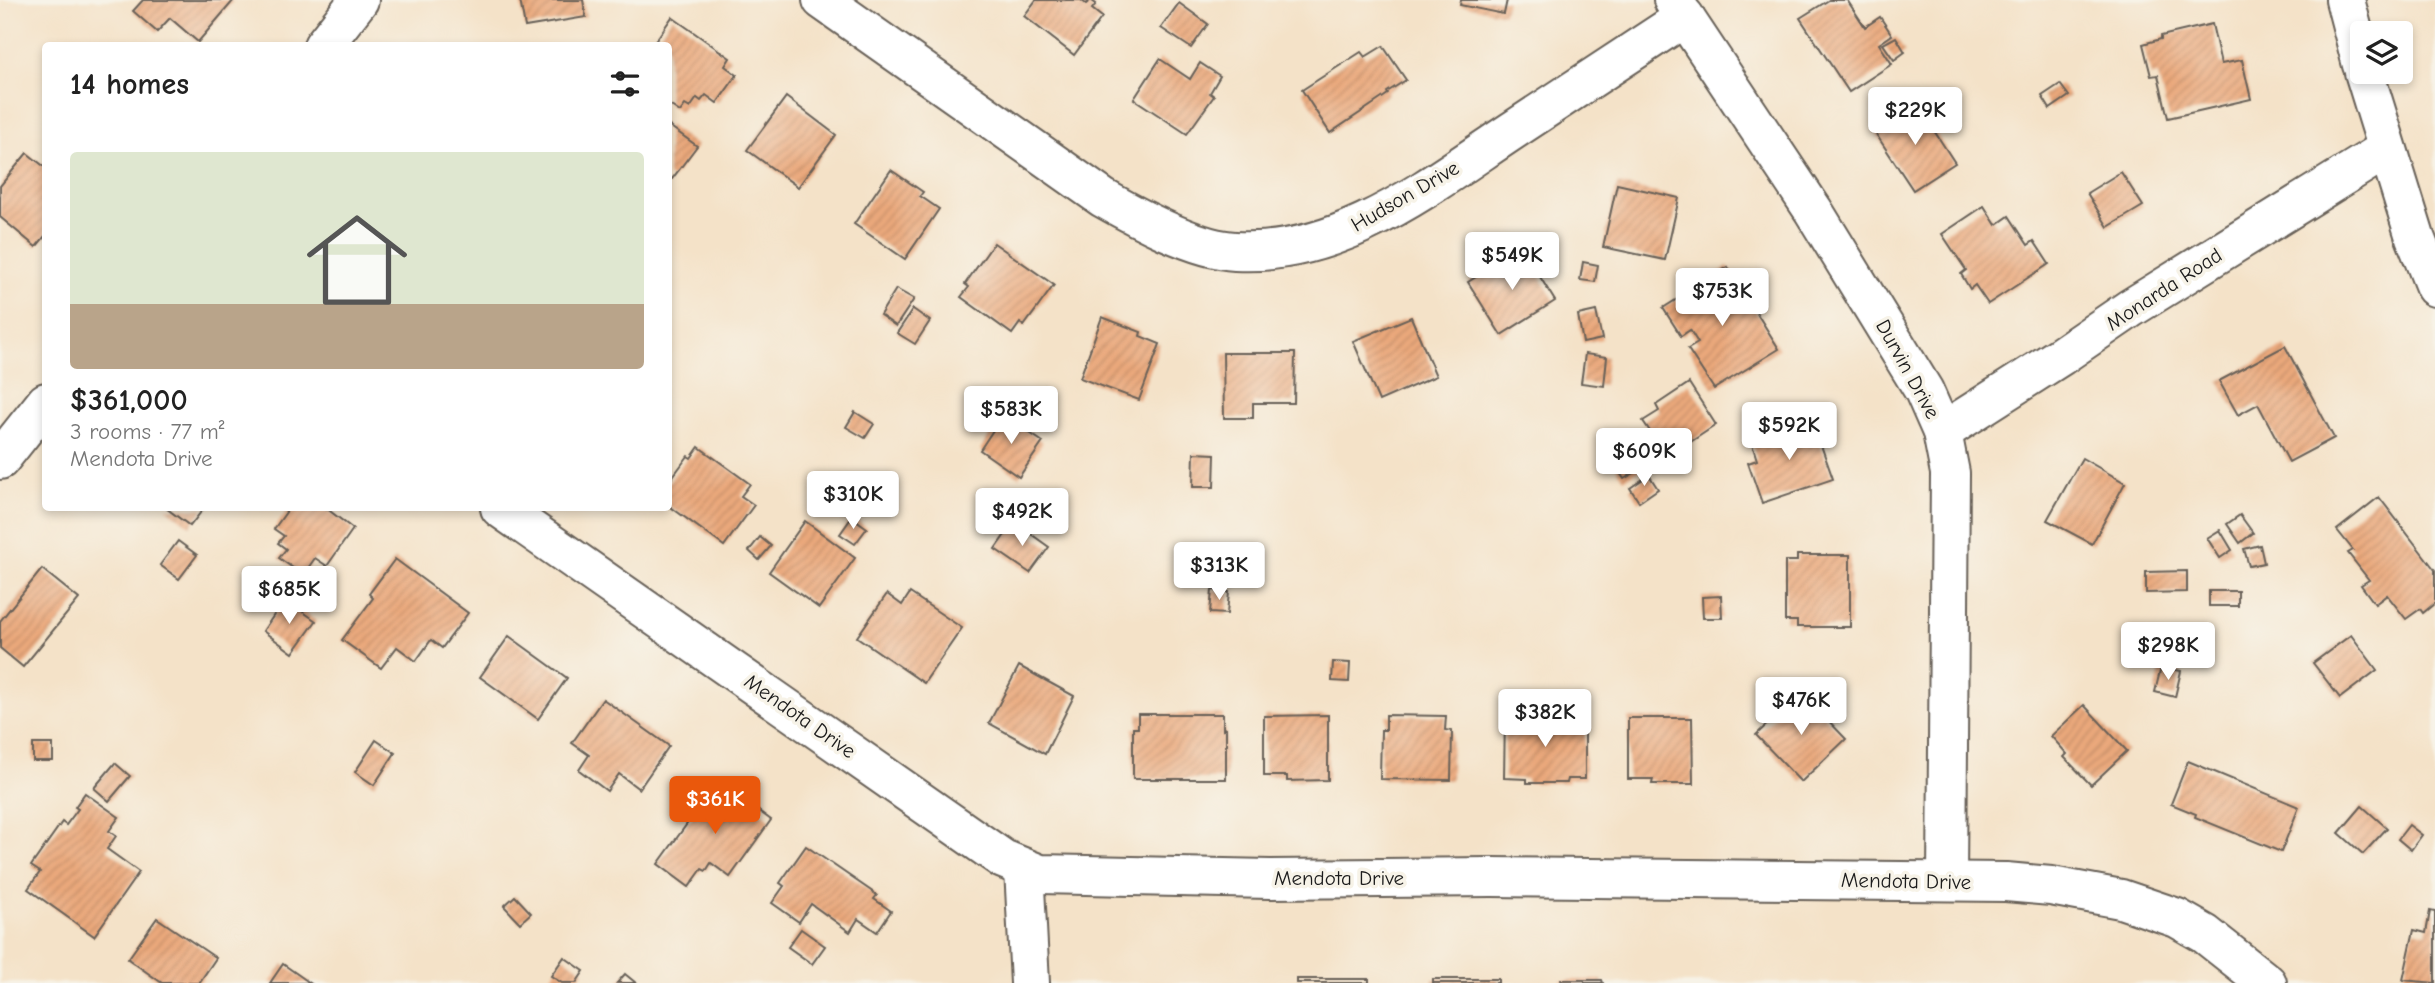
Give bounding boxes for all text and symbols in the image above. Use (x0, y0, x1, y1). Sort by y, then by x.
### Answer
map controls (2350, 21, 2413, 84)
button: layers (2350, 21, 2413, 84)
icon: filters (606, 65, 644, 103)
text: 14 homes (70, 67, 189, 102)
pin: $229K (1866, 88, 1964, 147)
text: $229K (1884, 96, 1946, 123)
street label: Hudson Drive (1347, 155, 1463, 237)
icon: home (294, 197, 420, 323)
pin: $549K (1463, 232, 1561, 292)
text: $549K (1481, 241, 1543, 268)
street label: Monarda Road (2102, 243, 2226, 335)
pin: $753K (1673, 268, 1771, 328)
text: $753K (1692, 277, 1752, 304)
street label: Durvin Drive (1871, 315, 1945, 423)
text: $361,000 (70, 383, 188, 418)
pin: $583K (962, 386, 1060, 446)
text: $583K (980, 395, 1042, 422)
pin: $592K (1740, 402, 1838, 462)
text: $592K (1758, 411, 1820, 438)
text: 3 rooms · 77 m² (70, 418, 225, 445)
pin: $609K (1595, 428, 1693, 488)
text: $609K (1612, 437, 1676, 464)
text: Mendota Drive (70, 445, 213, 472)
pin: $310K (804, 472, 902, 531)
text: $310K (823, 480, 883, 507)
pin: $492K (973, 489, 1071, 548)
text: $492K (991, 497, 1053, 524)
pin: $313K (1170, 542, 1268, 602)
text: $313K (1190, 551, 1248, 578)
pin: $685K (240, 566, 338, 626)
text: $685K (258, 575, 320, 602)
pin: $298K (2119, 622, 2217, 682)
text: $298K (2137, 631, 2199, 658)
street label: Mendota Drive (740, 669, 860, 763)
pin: $476K (1752, 678, 1850, 737)
text: $476K (1772, 686, 1831, 713)
pin: $382K (1496, 690, 1594, 749)
text: $382K (1514, 698, 1576, 725)
pin: $361K (666, 776, 764, 836)
text: $361K (685, 785, 745, 812)
street label: Mendota Drive (1274, 866, 1404, 890)
street label: Mendota Drive (1841, 868, 1971, 894)

